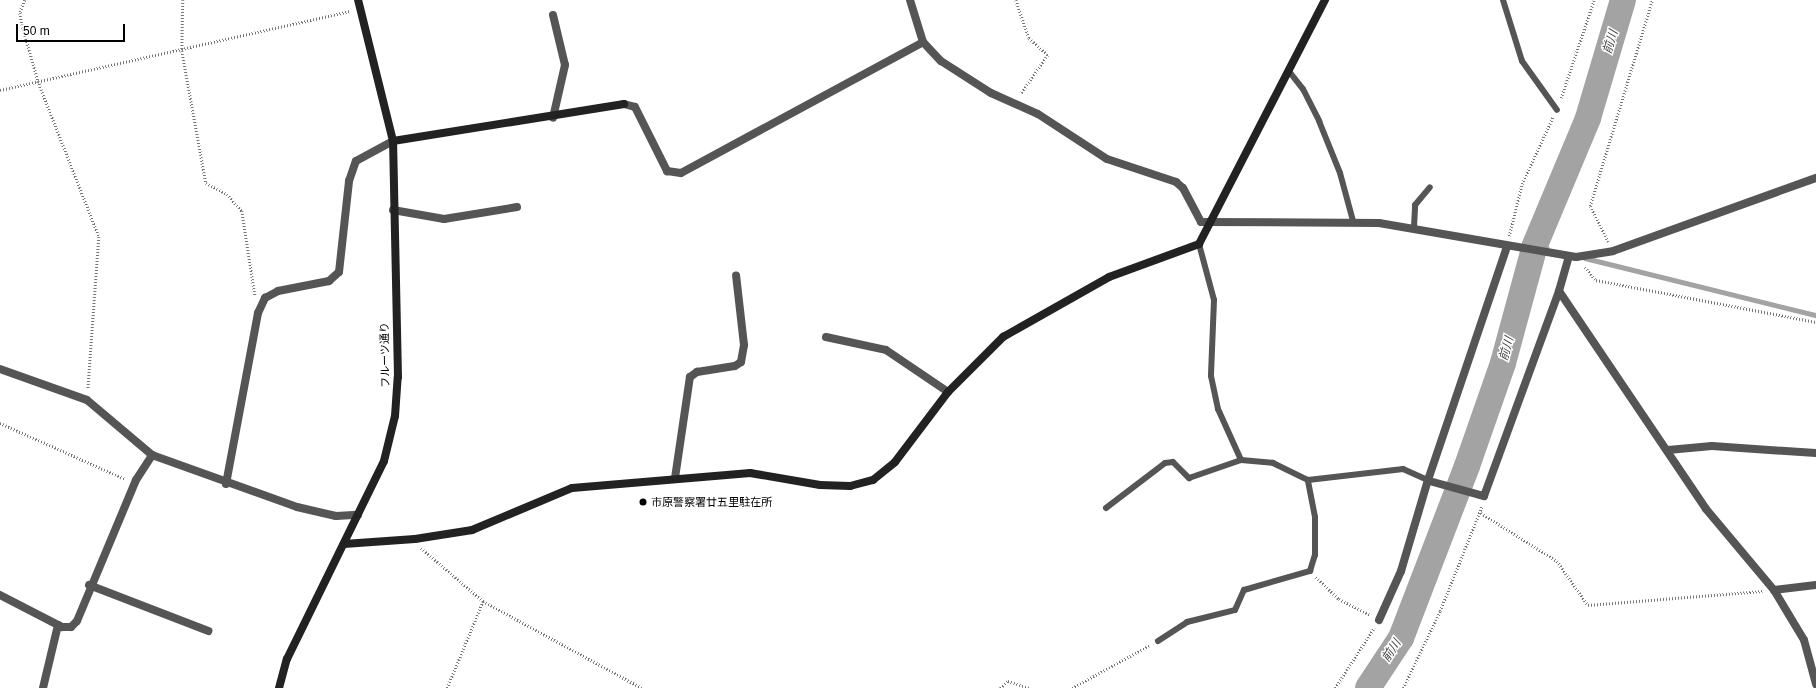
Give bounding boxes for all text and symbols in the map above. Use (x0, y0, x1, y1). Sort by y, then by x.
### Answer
scale bar (18, 16, 127, 42)
text: 50 m (23, 24, 50, 38)
water label: 前川 (1601, 28, 1621, 56)
street label: フルーツ通り (378, 322, 392, 388)
water label: 前川 (1497, 335, 1517, 363)
place label: 市原警察署廿五里駐在所 (651, 495, 772, 509)
marker: 市原警察署廿五里駐在所 (638, 497, 648, 507)
water label: 前川 (1379, 637, 1405, 665)

